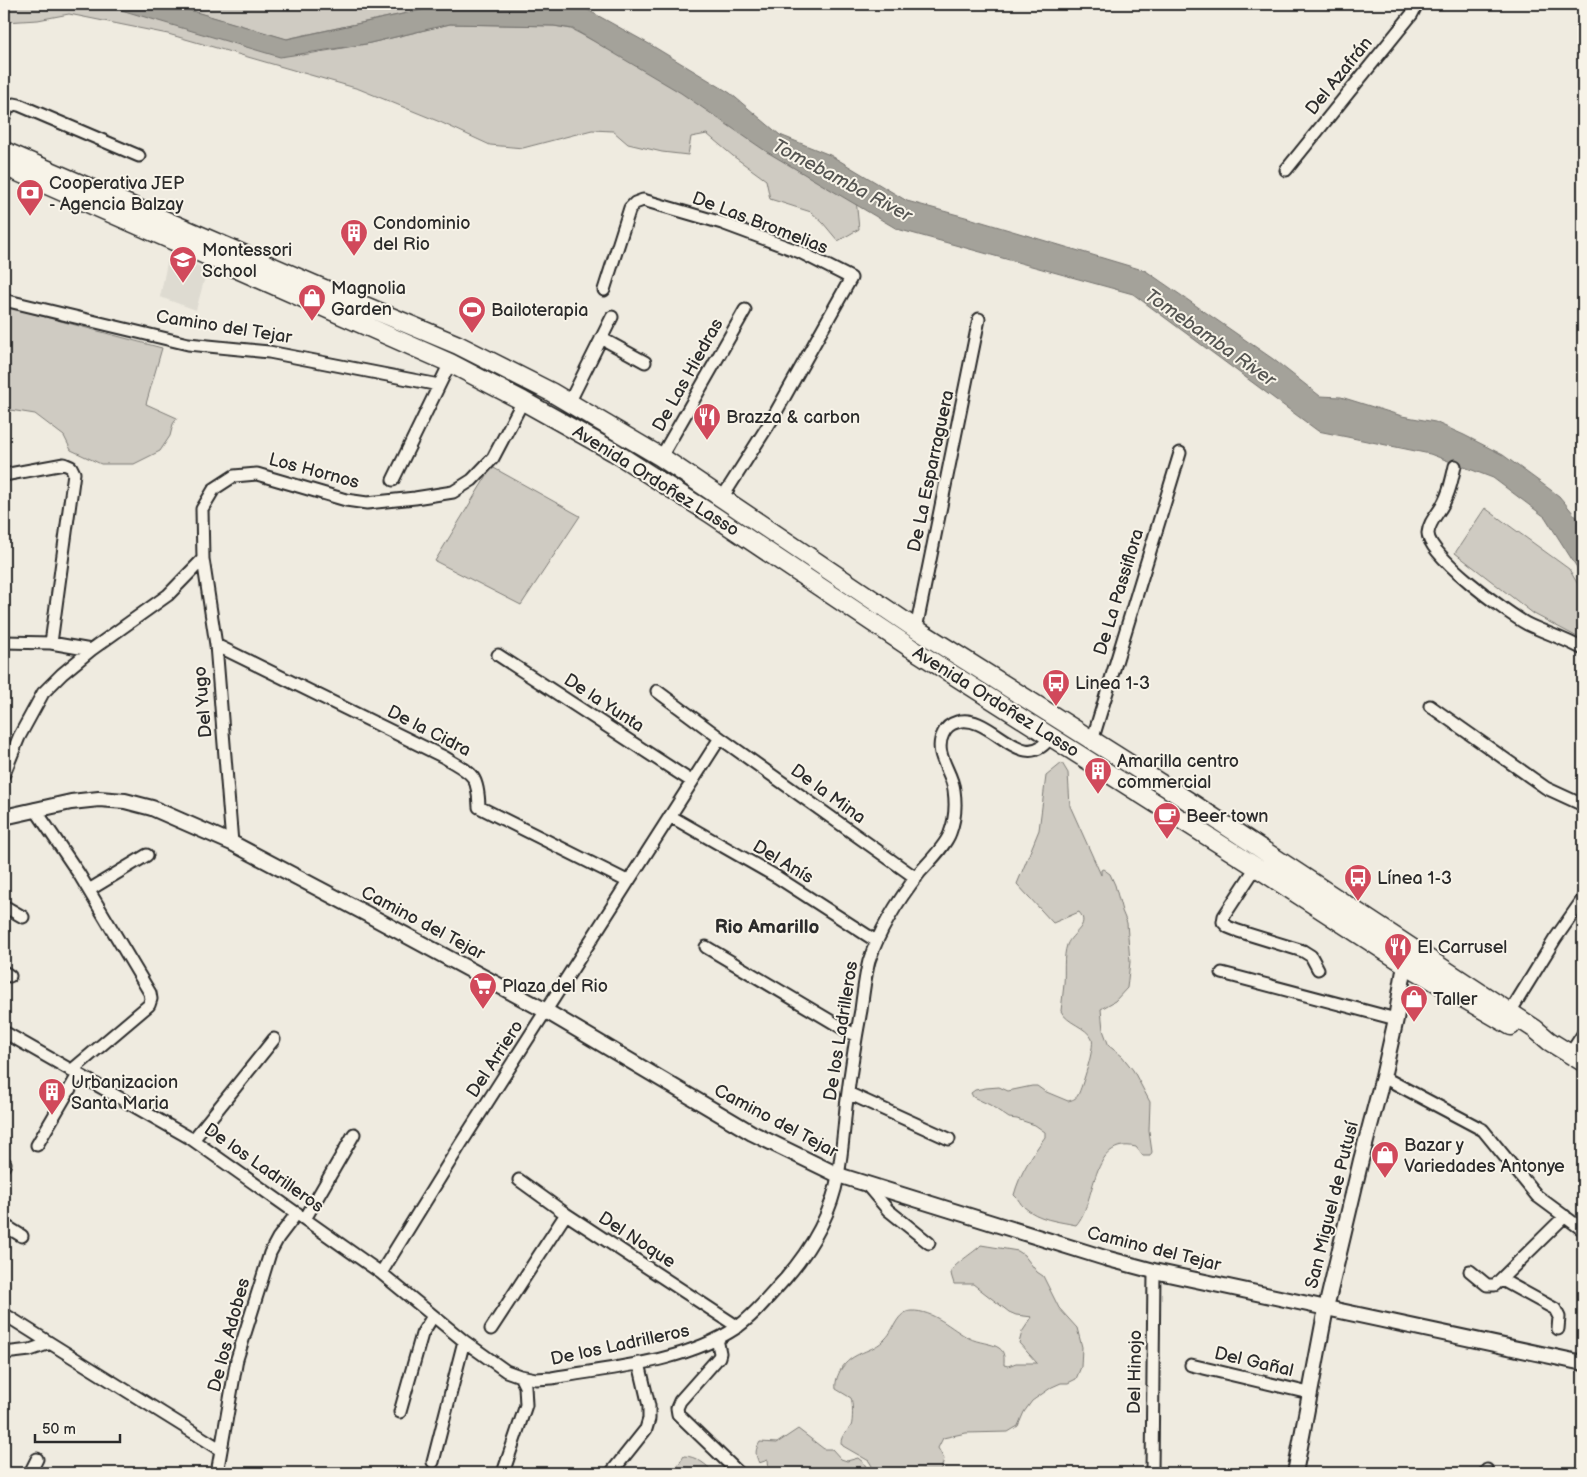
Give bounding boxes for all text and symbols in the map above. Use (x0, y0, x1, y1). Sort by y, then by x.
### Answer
street label: Del Azafrán (1301, 33, 1377, 119)
water label: Tomebamba River (768, 135, 917, 228)
place label: Cooperativa JEP - Agencia Balzay (49, 173, 185, 215)
bank icon: Cooperativa JEP - Agencia Balzay (15, 178, 45, 217)
street label: De Las Bromelias (689, 187, 831, 259)
place label: Condominio del Rio (373, 213, 470, 255)
building icon: Condominio del Rio (339, 218, 369, 257)
place label: Montessori School (202, 240, 292, 282)
school or university icon: Montessori School (168, 245, 198, 284)
place label: Magnolia Garden (331, 278, 406, 320)
shop icon: Magnolia Garden (297, 283, 327, 322)
water label: Tomebamba River (1140, 284, 1281, 392)
sports icon: Bailoterapia (457, 295, 487, 334)
place label: Bailoterapia (491, 300, 588, 321)
street label: Camino del Tejar (155, 306, 294, 348)
street label: De Las Hiedras (648, 315, 728, 435)
street label: De La Esparraguera (904, 388, 958, 554)
restaurant icon: Brazza & carbon (692, 402, 722, 441)
place label: Brazza & carbon (726, 407, 860, 428)
street label: Avenida Ordoñez Lasso (569, 421, 743, 541)
street label: Los Hornos (266, 449, 362, 493)
street label: De La Passiflora (1090, 526, 1148, 658)
street label: Avenida Ordoñez Lasso (909, 642, 1083, 762)
street label: Del Yugo (189, 665, 217, 739)
bus stop icon: Linea 1-3 (1041, 668, 1071, 707)
street label: De la Yunta (560, 669, 648, 737)
place label: Linea 1-3 (1075, 673, 1150, 694)
street label: De la Cidra (384, 701, 474, 761)
place label: Amarilla centro commercial (1117, 751, 1239, 793)
building icon: Amarilla centro commercial (1083, 756, 1113, 795)
street label: De la Mina (786, 760, 870, 828)
cafe icon: Beer town (1152, 801, 1182, 840)
place label: Beer town (1186, 806, 1268, 827)
street label: Del Anís (749, 836, 817, 888)
bus stop icon: Línea 1-3 (1343, 863, 1373, 902)
place label: Línea 1-3 (1377, 868, 1452, 889)
street label: Camino del Tejar (357, 882, 489, 965)
district label: Rio Amarillo (715, 916, 819, 939)
restaurant icon: El Carrusel (1383, 932, 1413, 971)
place label: El Carrusel (1417, 937, 1507, 958)
street label: De los Ladrilleros (820, 960, 862, 1102)
supermarket icon: Plaza del Rio (468, 971, 498, 1010)
place label: Plaza del Rio (502, 976, 608, 997)
shop icon: Taller (1399, 984, 1429, 1023)
place label: Taller (1433, 989, 1478, 1010)
street label: Del Arriero (462, 1017, 528, 1101)
place label: Urbanizacion Santa Maria (71, 1072, 178, 1114)
building icon: Urbanizacion Santa Maria (37, 1077, 67, 1116)
street label: Camino del Tejar (710, 1080, 842, 1163)
street label: San Miguel de Putusí (1301, 1118, 1363, 1291)
street label: De los Ladrilleros (200, 1119, 328, 1217)
place label: Bazar y Variedades Antonye (1404, 1135, 1565, 1177)
shop icon: Bazar y Variedades Antonye (1370, 1140, 1400, 1179)
street label: Del Noque (595, 1207, 680, 1273)
street label: Camino del Tejar (1085, 1222, 1224, 1276)
street label: De los Adobes (204, 1276, 254, 1394)
street label: De los Ladrilleros (549, 1320, 691, 1370)
street label: Del Hinojo (1124, 1330, 1146, 1414)
street label: Del Gañal (1212, 1343, 1296, 1381)
scale bar (35, 1412, 120, 1444)
text: 50 m (42, 1420, 76, 1439)

